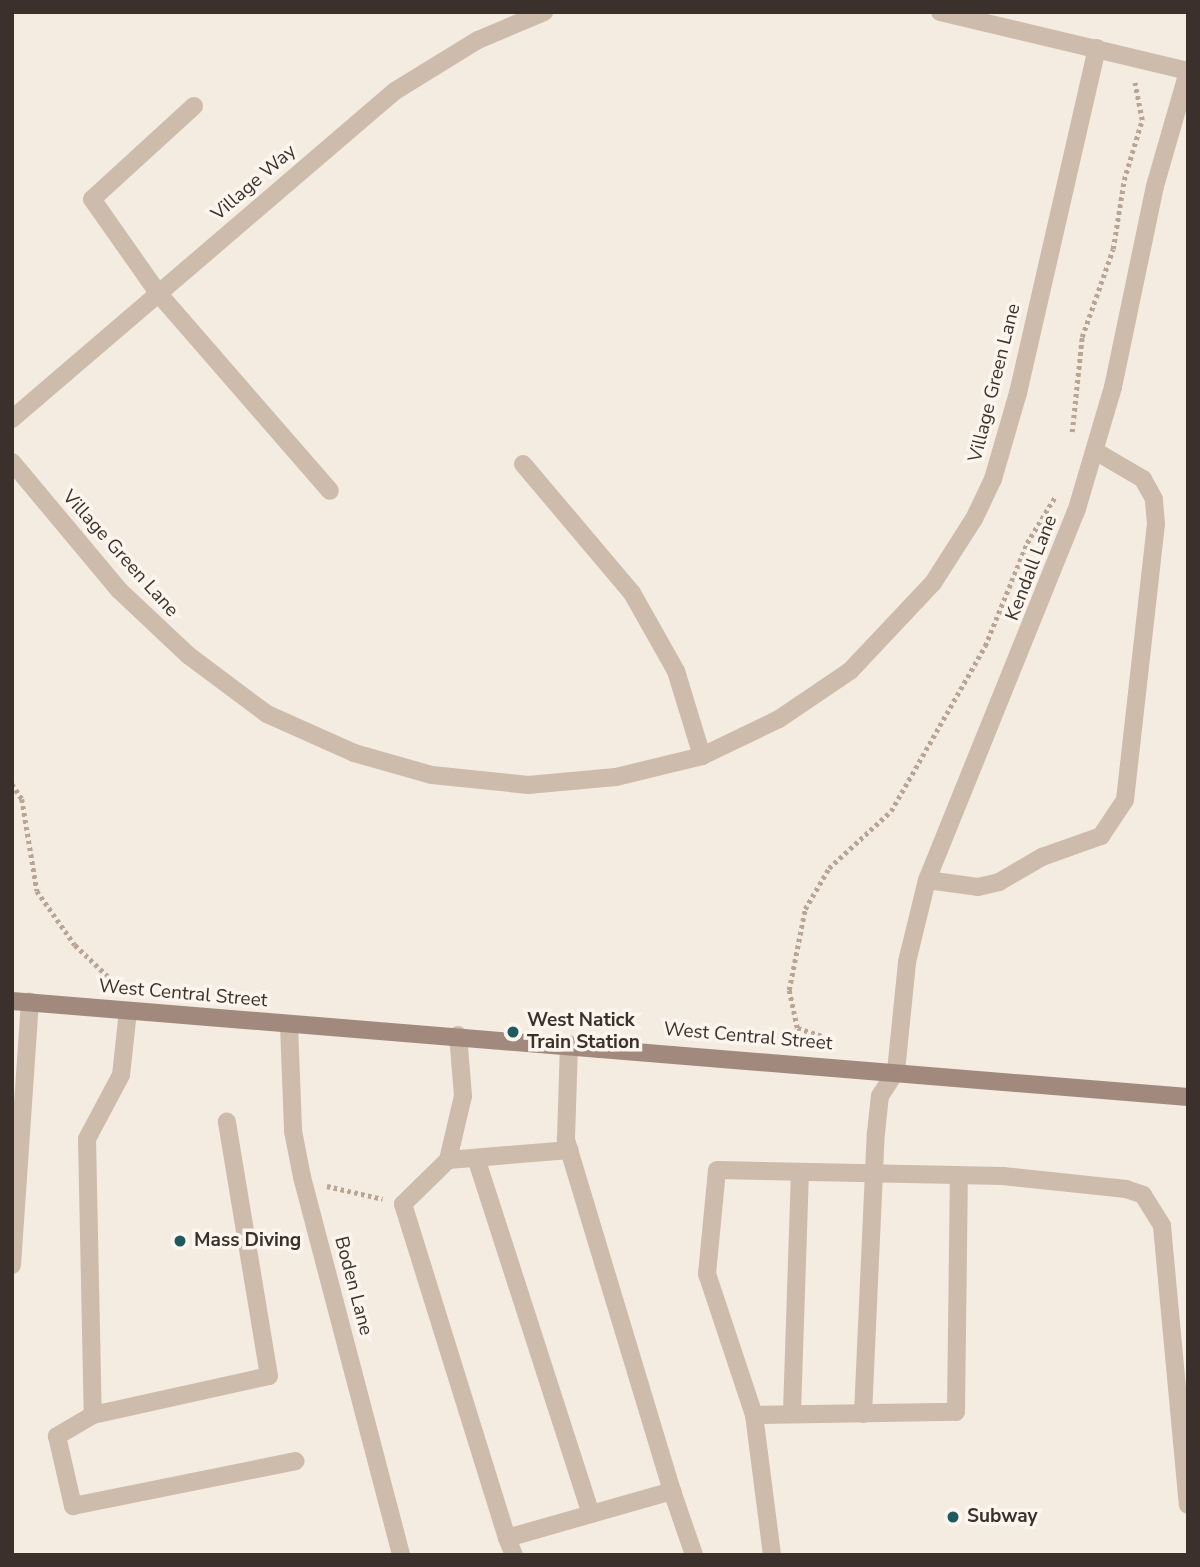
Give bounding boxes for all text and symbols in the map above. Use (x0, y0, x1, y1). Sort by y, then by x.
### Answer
street label: Village Way (207, 140, 301, 226)
street label: Village Green Lane (964, 301, 1026, 465)
street label: Village Green Lane (57, 486, 183, 622)
street label: Kendall Lane (1001, 512, 1063, 624)
street label: West Central Street (98, 975, 268, 1013)
place label: West Natick Train Station (527, 1010, 640, 1054)
street label: West Central Street (663, 1018, 833, 1056)
marker: West Natick Train Station (505, 1024, 521, 1040)
place label: Mass Diving (194, 1230, 301, 1252)
marker: Mass Diving (172, 1233, 188, 1249)
street label: Boden Lane (329, 1234, 377, 1338)
place label: Subway (967, 1506, 1038, 1528)
marker: Subway (945, 1509, 961, 1525)

